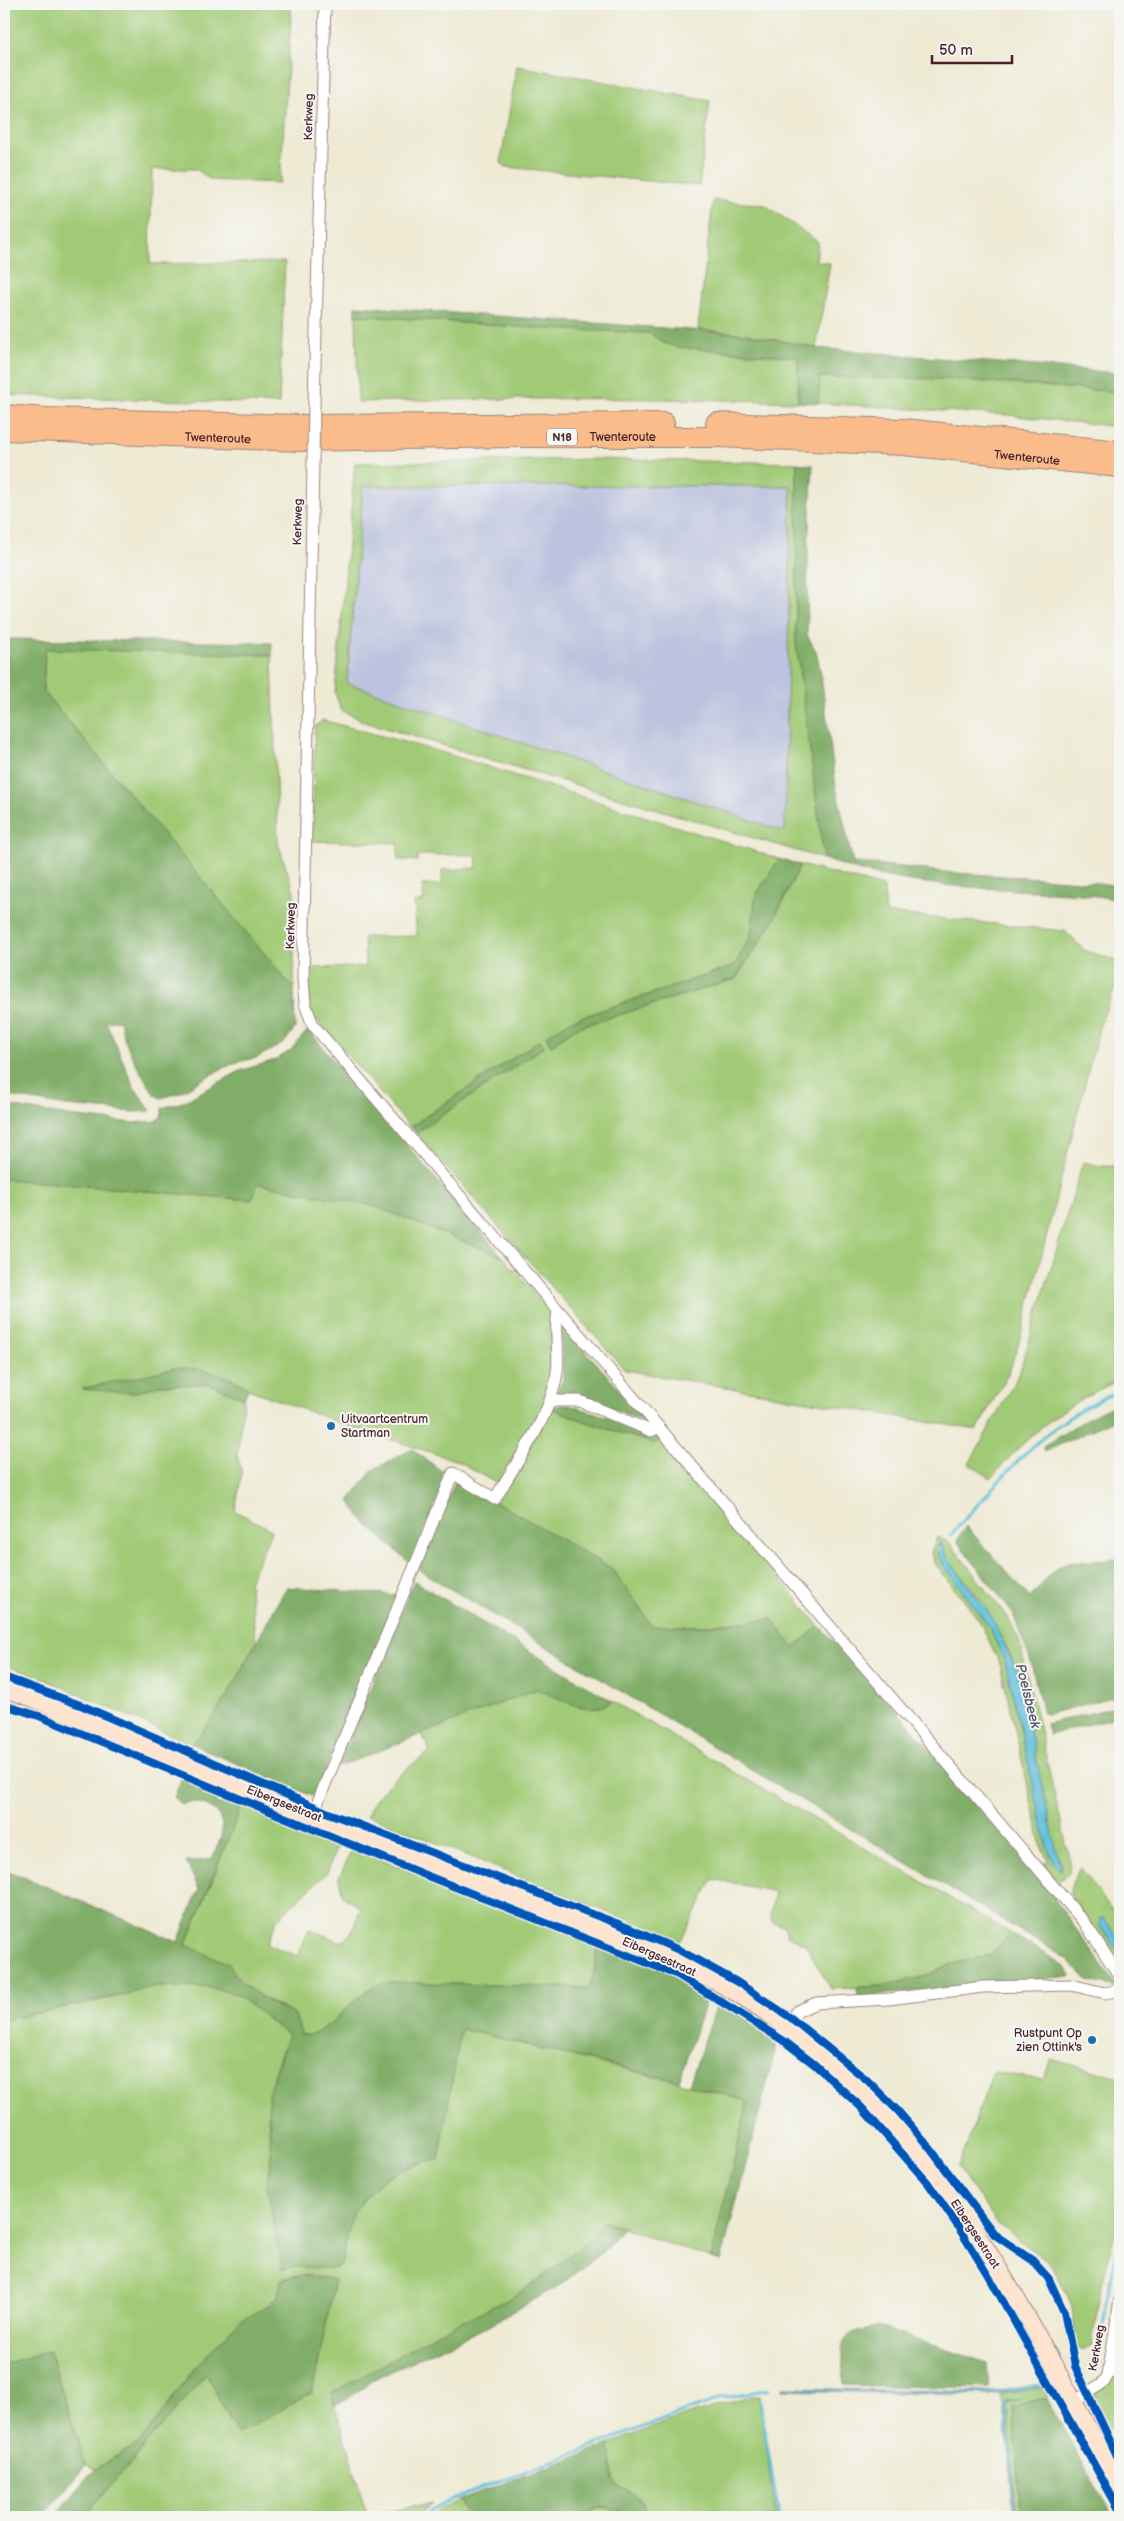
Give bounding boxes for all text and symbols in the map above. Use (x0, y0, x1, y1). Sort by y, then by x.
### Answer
scale bar (932, 32, 1012, 64)
text: 50 m (939, 41, 973, 60)
street label: Kerkweg (301, 93, 317, 141)
road number: N18 (547, 428, 577, 446)
street label: Twenteroute (184, 429, 251, 447)
street label: Twenteroute (590, 430, 656, 445)
street label: Twenteroute (993, 447, 1061, 468)
street label: Kerkweg (290, 498, 306, 546)
street label: Kerkweg (283, 902, 299, 950)
place label: Uitvaartcentrum Startman (341, 1412, 428, 1441)
marker: Uitvaartcentrum Startman (325, 1420, 337, 1432)
water label: Poelsbeek (1012, 1662, 1045, 1731)
street label: Eibergsestraat (244, 1782, 324, 1826)
street label: Eibergsestraat (620, 1934, 699, 1980)
place label: Rustpunt Op zien Ottink's (1014, 2026, 1082, 2055)
marker: Rustpunt Op zien Ottink's (1086, 2034, 1098, 2046)
street label: Eibergsestraat (947, 2197, 1003, 2272)
street label: Kerkweg (1086, 2324, 1108, 2372)

